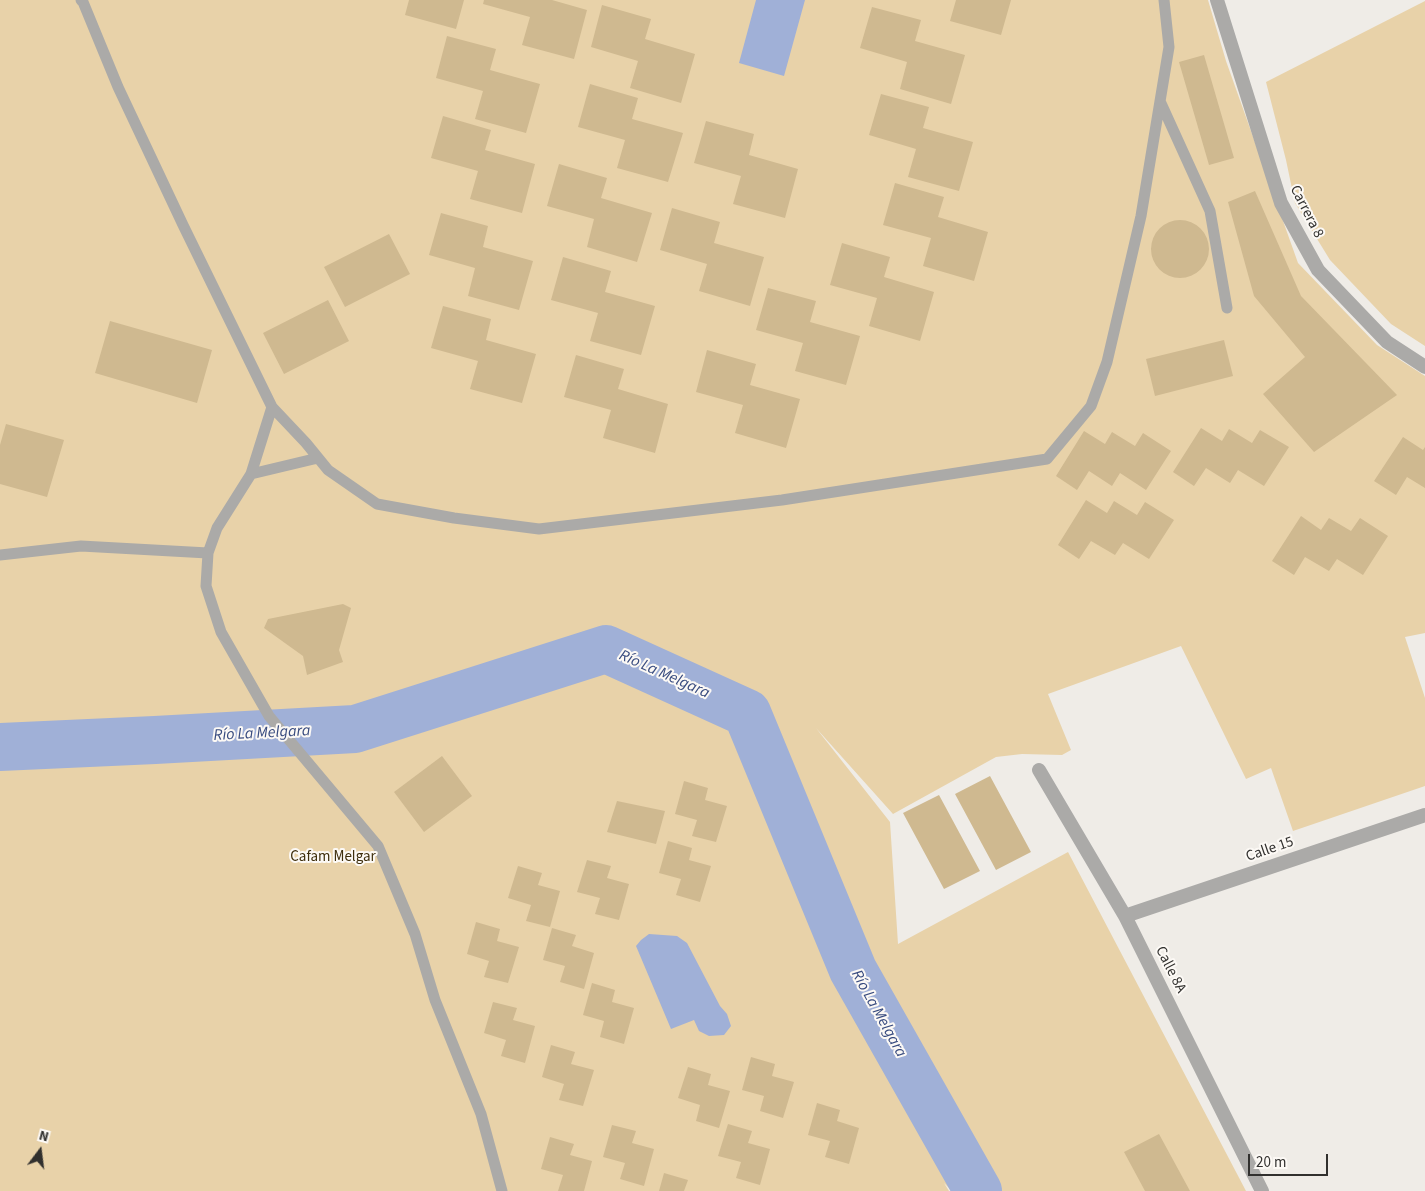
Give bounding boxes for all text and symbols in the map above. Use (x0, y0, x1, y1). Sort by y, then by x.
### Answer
street label: Carrera 8 (1285, 183, 1327, 241)
water label: Río La Melgara (616, 647, 712, 703)
water label: Río La Melgara (213, 722, 311, 746)
street label: Calle 15 (1244, 833, 1296, 867)
park label: Cafam Melgar (290, 849, 376, 867)
street label: Calle 8A (1151, 944, 1189, 996)
water label: Río La Melgara (846, 967, 910, 1061)
north arrow (15, 1126, 65, 1176)
text: N (37, 1126, 51, 1147)
scale bar (1250, 1144, 1330, 1176)
text: 20 m (1256, 1152, 1286, 1173)

